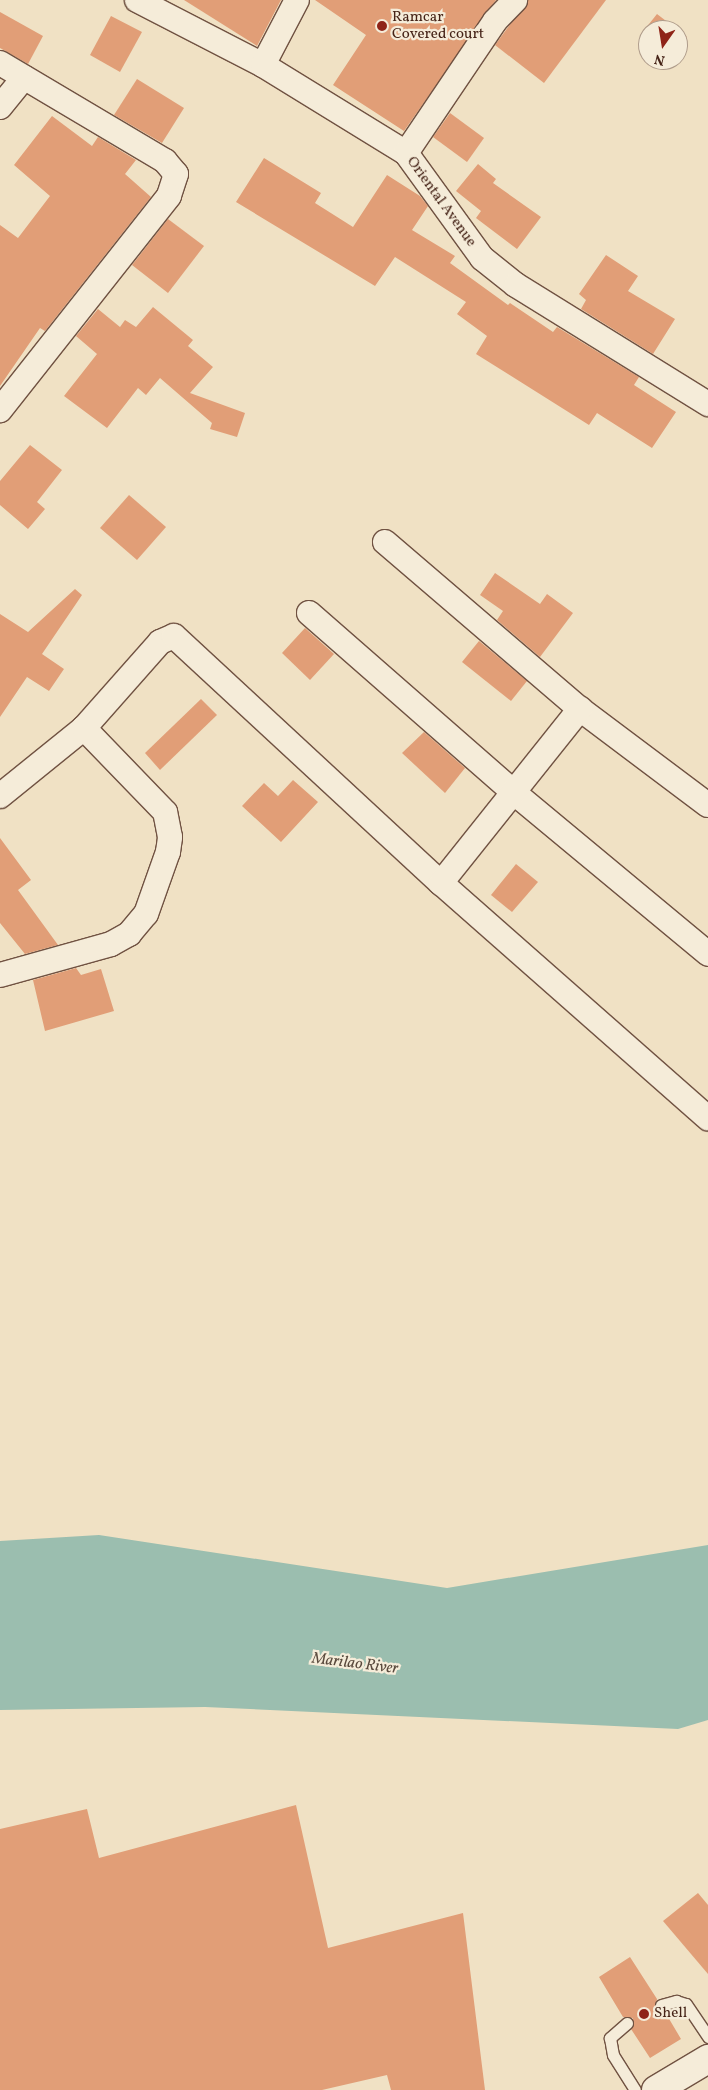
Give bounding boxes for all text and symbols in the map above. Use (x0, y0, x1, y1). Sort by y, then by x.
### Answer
place label: Ramcar Covered court (392, 8, 484, 43)
marker: Ramcar Covered court (376, 20, 388, 32)
north arrow (638, 20, 688, 70)
text: N (653, 49, 667, 70)
street label: Oriental Avenue (402, 153, 480, 251)
water label: Marilao River (311, 1649, 399, 1679)
place label: Shell (654, 2005, 687, 2023)
marker: Shell (638, 2008, 650, 2020)

